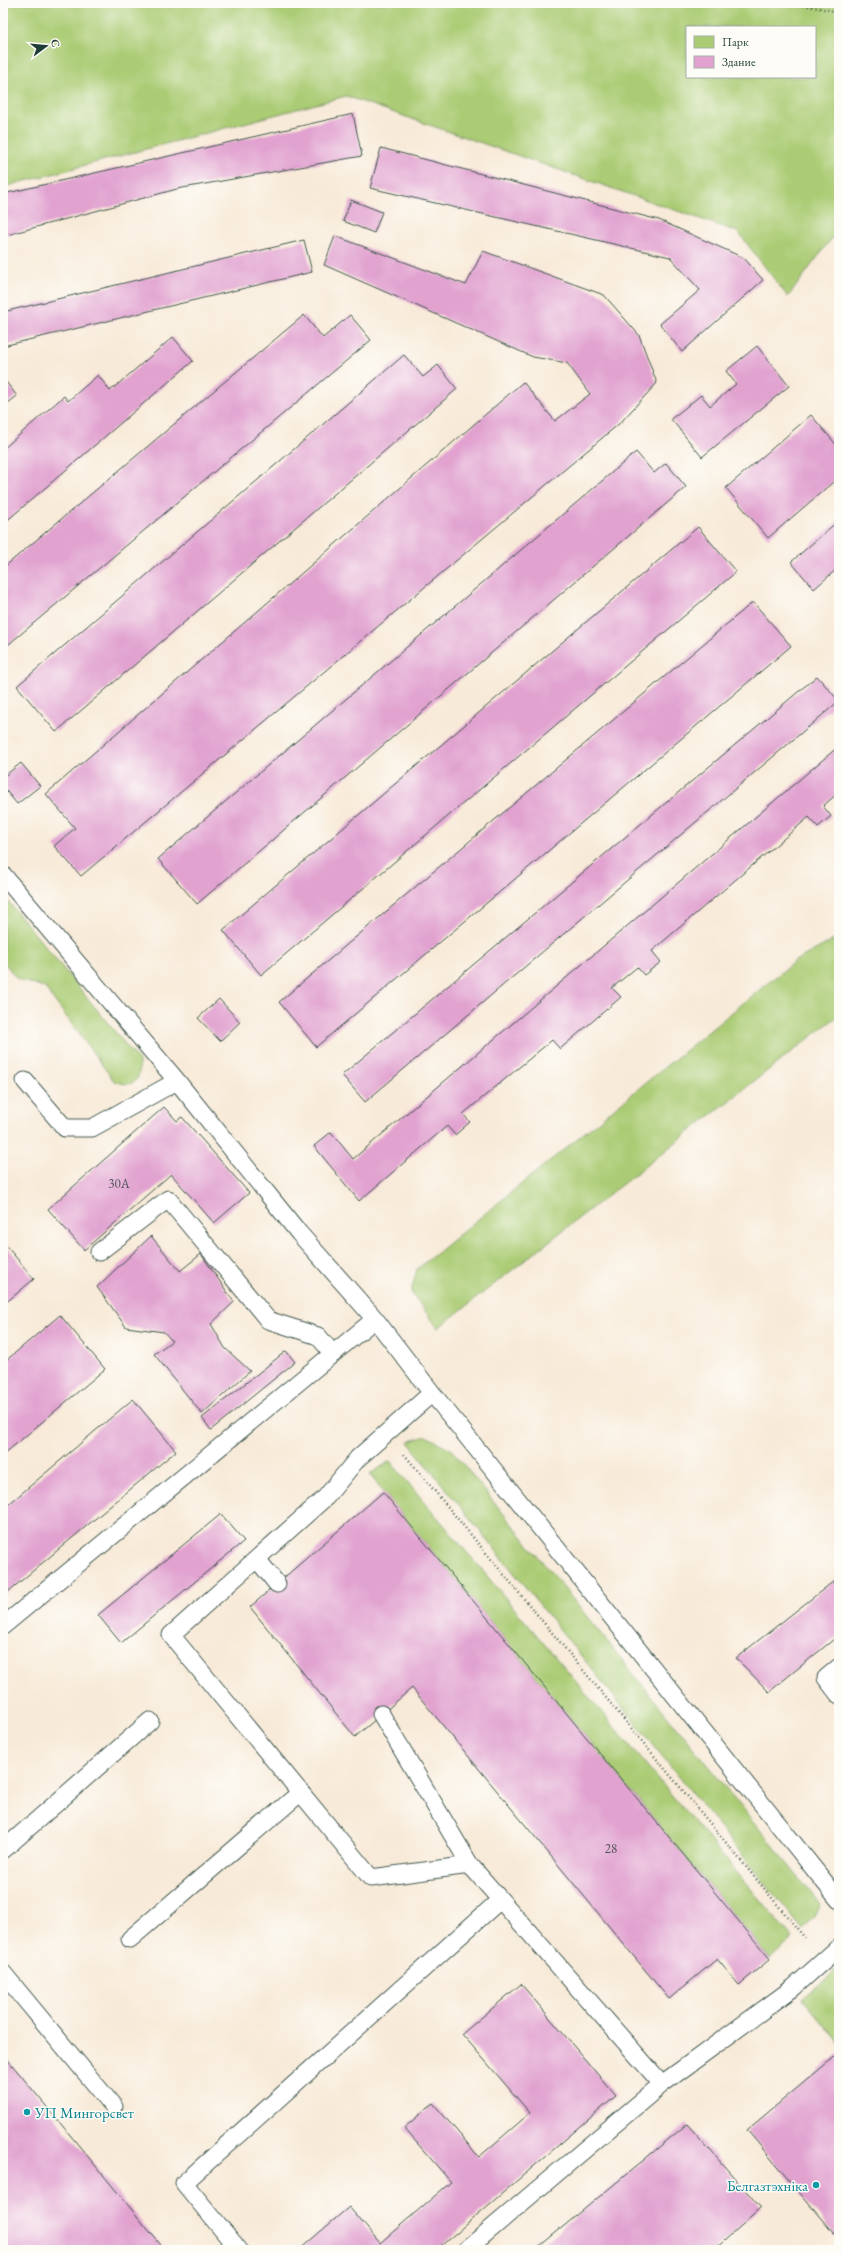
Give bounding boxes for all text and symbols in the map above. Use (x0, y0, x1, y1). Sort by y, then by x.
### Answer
north arrow (26, 26, 66, 66)
legend (686, 26, 816, 78)
text: Парк (722, 34, 749, 50)
text: С (48, 38, 63, 49)
text: Здание (722, 54, 756, 70)
house number: 30А (108, 1175, 131, 1192)
house number: 28 (605, 1840, 617, 1857)
place label: УП Мингорсвет (34, 2103, 134, 2122)
marker: УП Мингорсвет (22, 2107, 32, 2117)
place label: Белгазтэхніка (727, 2176, 808, 2195)
marker: Белгазтэхніка (811, 2180, 821, 2190)

